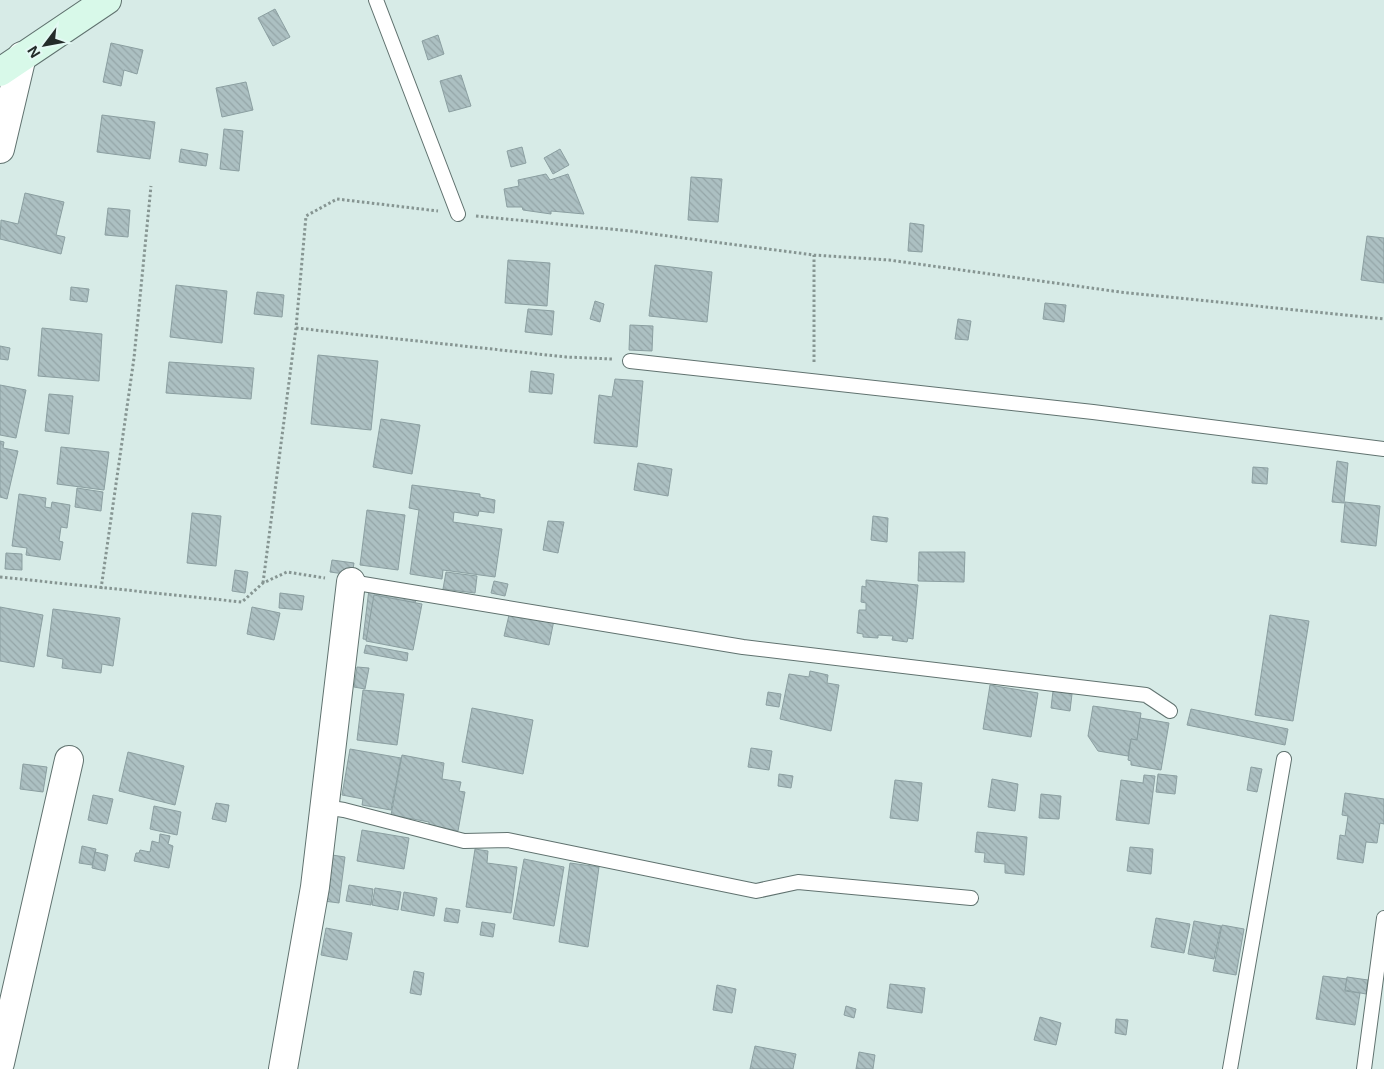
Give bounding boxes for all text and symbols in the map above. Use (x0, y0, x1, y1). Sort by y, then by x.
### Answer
north arrow (20, 20, 70, 70)
text: N (24, 43, 44, 61)

